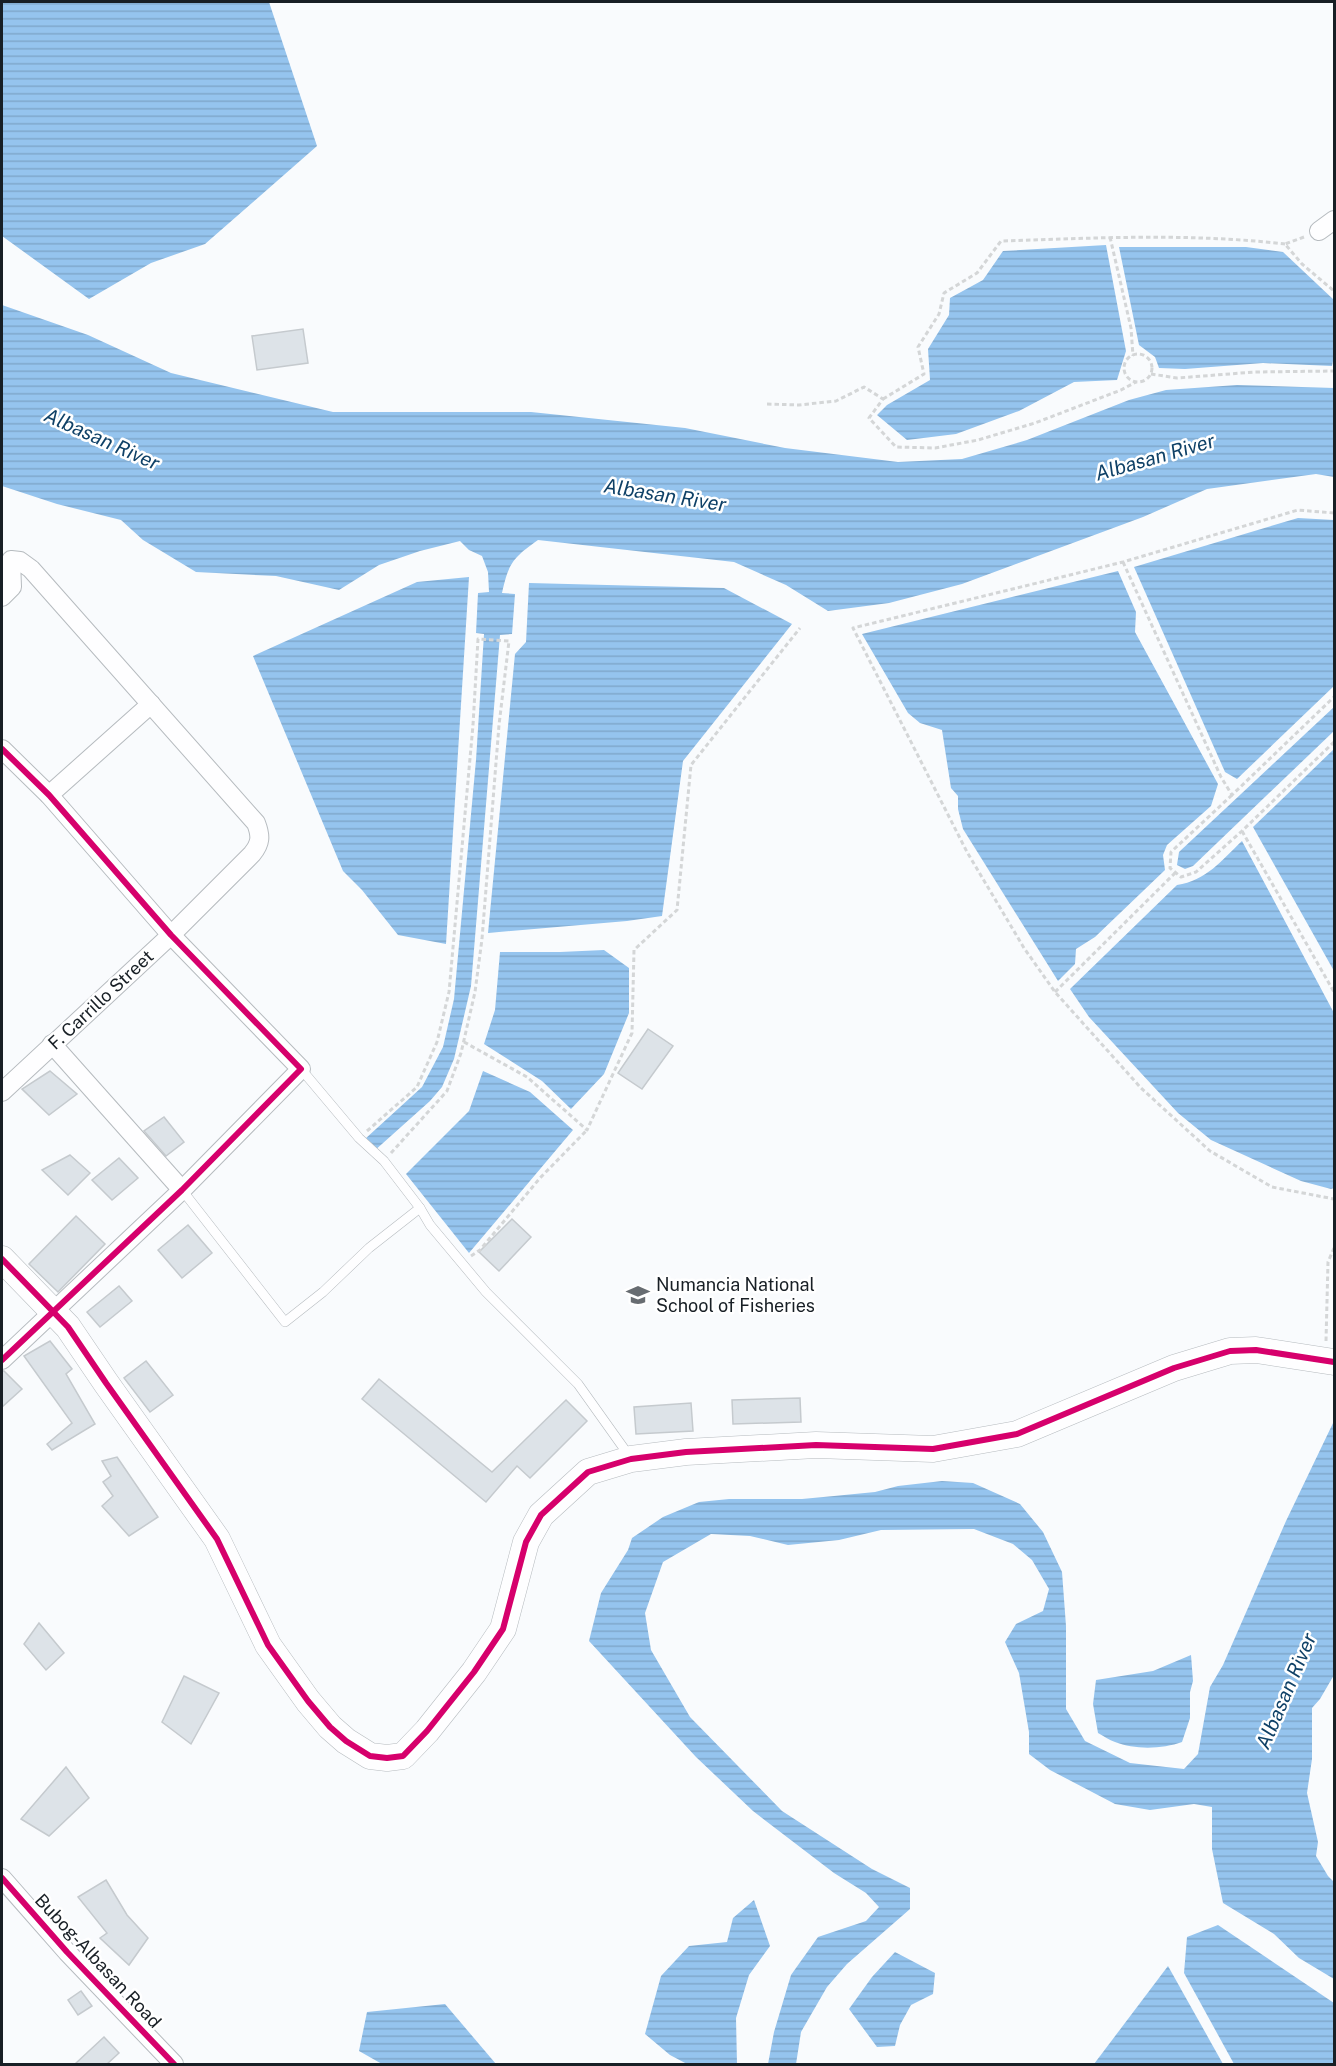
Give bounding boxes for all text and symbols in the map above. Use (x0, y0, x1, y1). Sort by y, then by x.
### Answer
water label: Albasan River (41, 403, 164, 475)
water label: Albasan River (1092, 428, 1218, 486)
water label: Albasan River (602, 473, 728, 517)
street label: F. Carrillo Street (44, 946, 158, 1054)
place label: Numancia National School of Fisheries (656, 1274, 815, 1316)
school or university icon: Numancia National School of Fisheries (625, 1282, 651, 1308)
water label: Albasan River (1251, 1629, 1321, 1753)
street label: Bubog-Albasan Road (31, 1889, 166, 2032)

